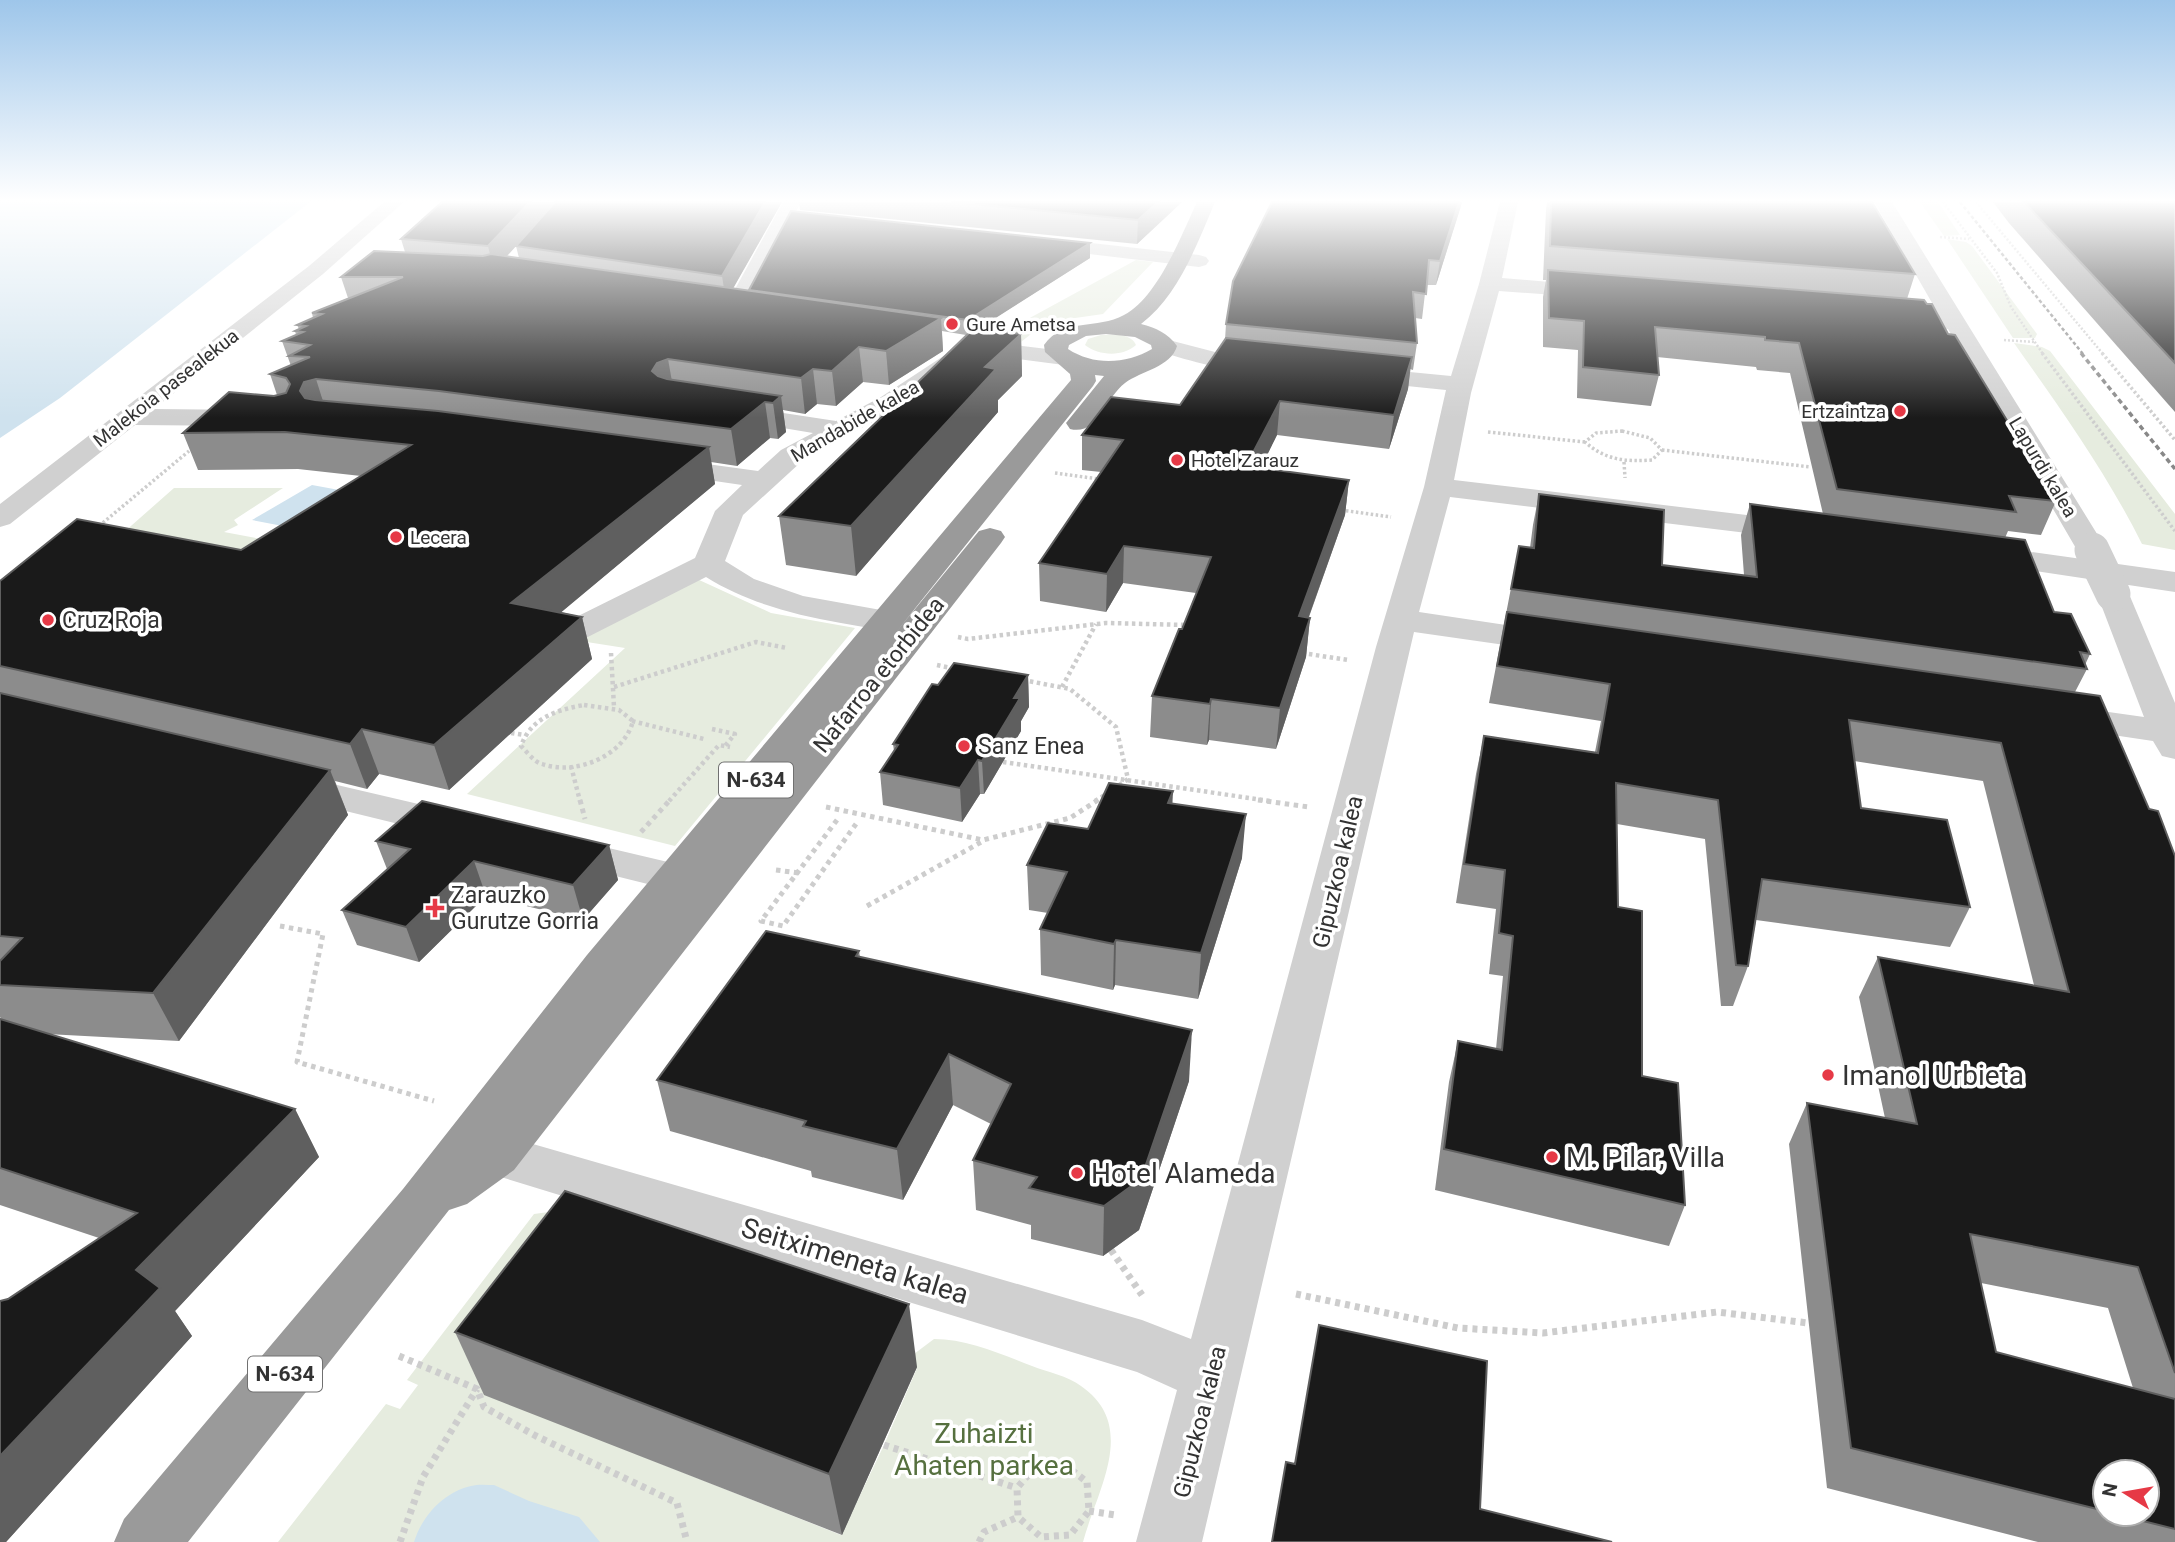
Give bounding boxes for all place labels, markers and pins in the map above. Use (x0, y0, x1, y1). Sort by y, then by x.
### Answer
place label: Gure Ametsa (966, 313, 1076, 336)
marker: Gure Ametsa (944, 316, 960, 332)
place label: Ertzaintza (1801, 400, 1886, 423)
marker: Ertzaintza (1892, 403, 1908, 419)
place label: Hotel Zarauz (1191, 449, 1299, 472)
marker: Hotel Zarauz (1169, 452, 1185, 468)
place label: Lecera (410, 526, 467, 549)
marker: Lecera (388, 529, 404, 545)
place label: Cruz Roja (62, 607, 160, 634)
marker: Cruz Roja (40, 612, 56, 628)
place label: Sanz Enea (978, 733, 1084, 760)
marker: Sanz Enea (956, 738, 972, 754)
place label: Zarauzko Gurutze Gorria (451, 882, 599, 935)
marker: Zarauzko Gurutze Gorria (425, 898, 445, 918)
place label: Imanol Urbieta (1842, 1059, 2024, 1092)
marker: Imanol Urbieta (1820, 1067, 1836, 1083)
place label: M. Pilar, Villa (1566, 1141, 1725, 1174)
marker: M. Pilar, Villa (1544, 1149, 1560, 1165)
place label: Hotel Alameda (1091, 1157, 1275, 1190)
marker: Hotel Alameda (1069, 1165, 1085, 1181)

